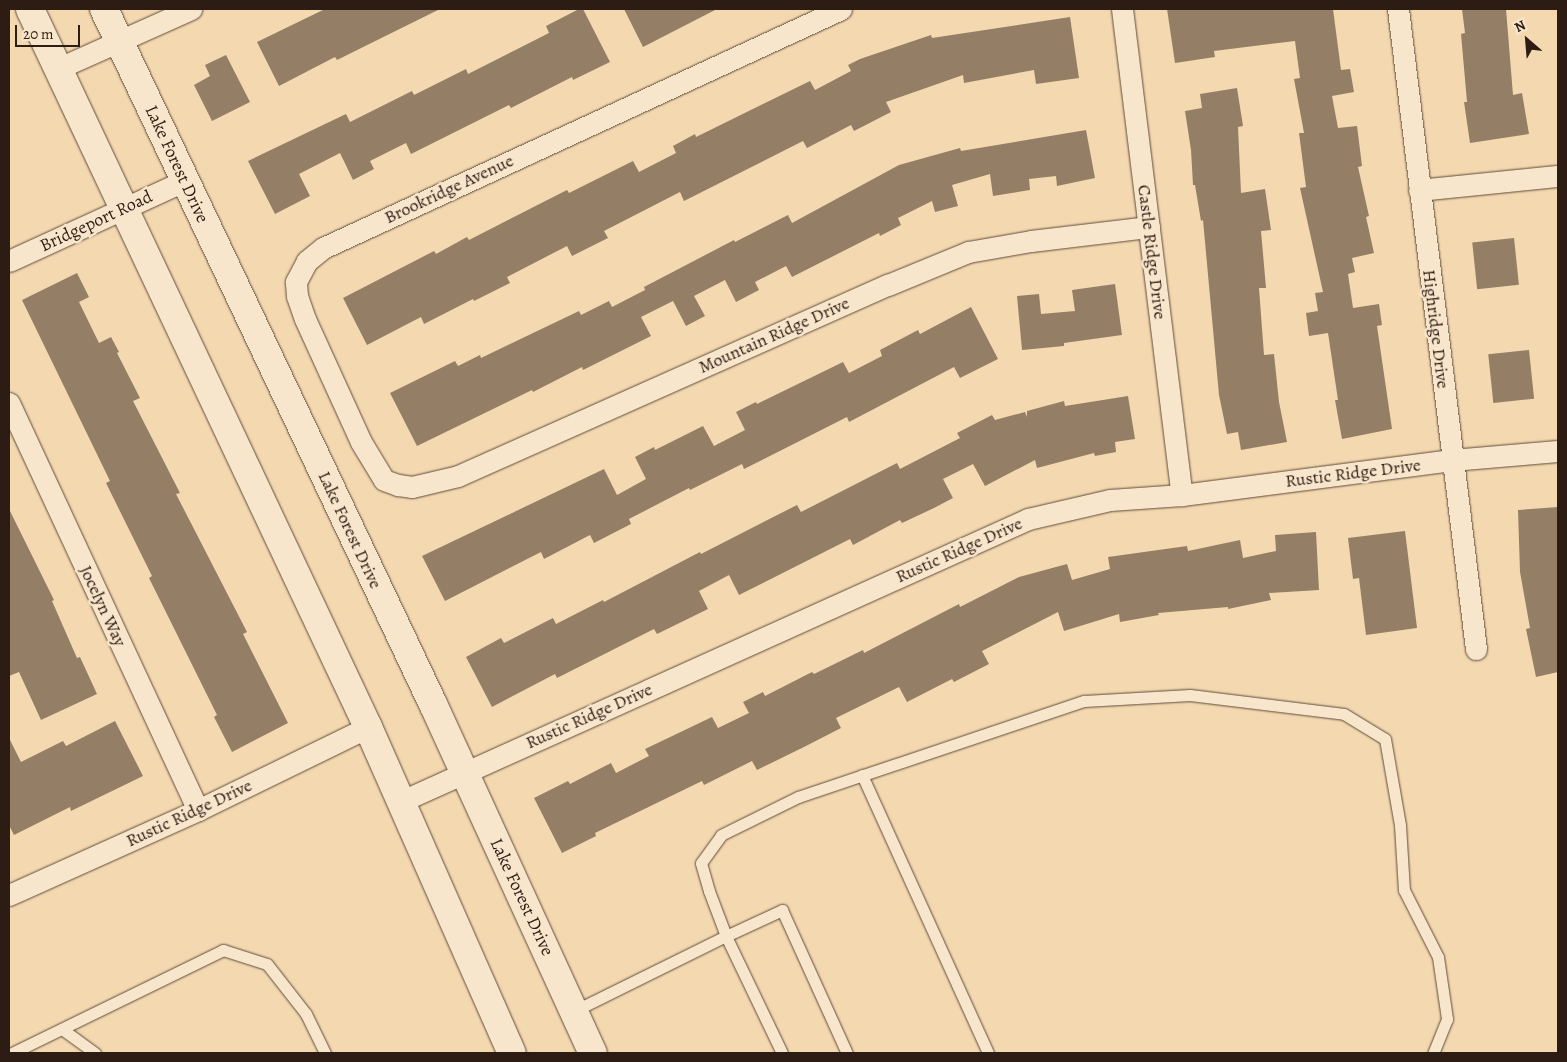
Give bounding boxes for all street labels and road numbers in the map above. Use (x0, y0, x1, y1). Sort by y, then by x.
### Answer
street label: Lake Forest Drive (140, 102, 214, 226)
street label: Brookridge Avenue (381, 150, 517, 228)
street label: Castle Ridge Drive (1133, 183, 1171, 321)
street label: Bridgeport Road (36, 186, 156, 256)
street label: Highridge Drive (1418, 268, 1454, 390)
street label: Mountain Ridge Drive (695, 292, 853, 378)
street label: Rustic Ridge Drive (1284, 454, 1422, 492)
street label: Lake Forest Drive (313, 468, 387, 592)
street label: Rustic Ridge Drive (892, 512, 1026, 588)
street label: Jocelyn Way (75, 562, 131, 650)
street label: Rustic Ridge Drive (522, 678, 656, 754)
street label: Rustic Ridge Drive (123, 774, 255, 852)
street label: Lake Forest Drive (485, 835, 559, 959)

